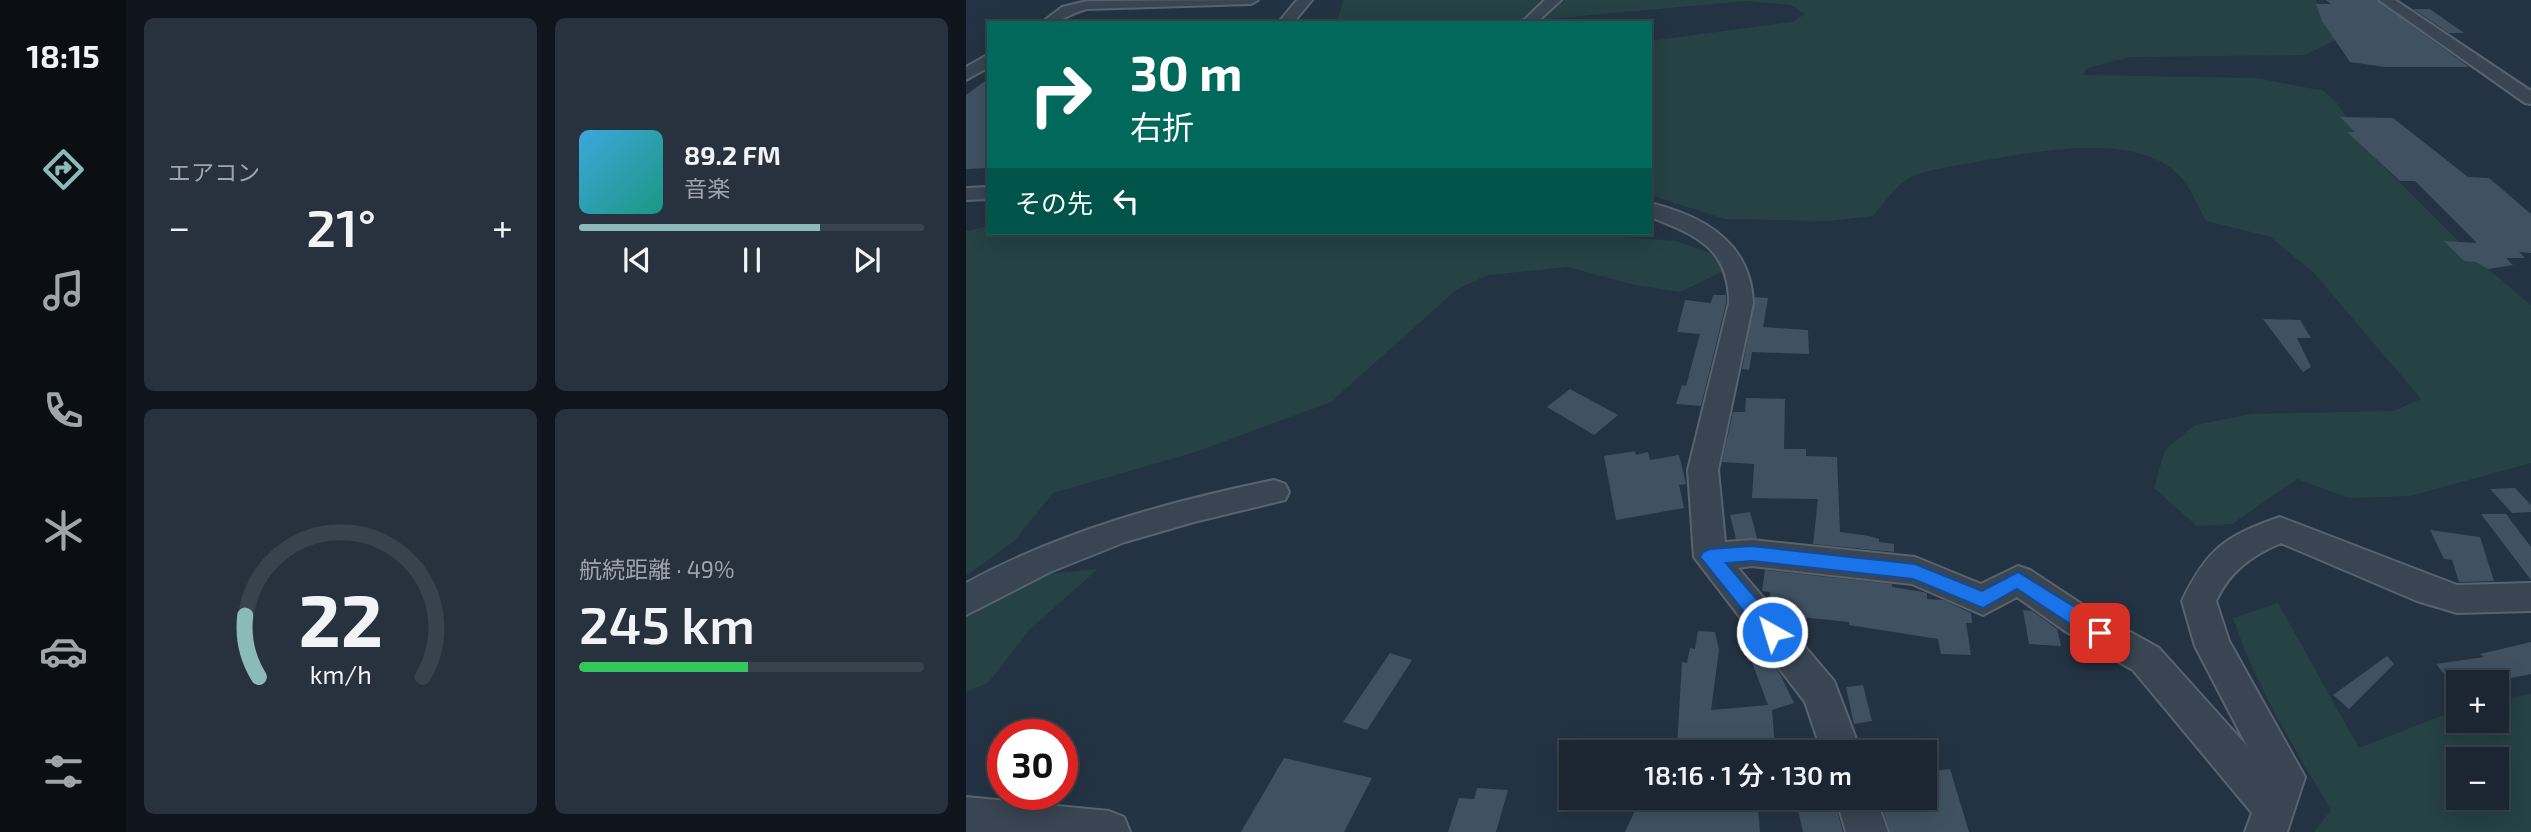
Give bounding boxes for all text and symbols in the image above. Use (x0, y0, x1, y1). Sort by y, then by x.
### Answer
text: 18:15 (26, 36, 100, 74)
text: 30 m (1130, 42, 1242, 101)
icon: right (1015, 49, 1106, 140)
text: 右折 (1130, 107, 1194, 145)
text: 89.2 FM (684, 139, 781, 170)
icon: directions (39, 145, 88, 194)
text: エアコン (168, 158, 260, 186)
text: 音楽 (684, 174, 730, 202)
icon: left (1107, 182, 1145, 220)
text: その先 (1015, 187, 1093, 218)
text: 21° (306, 195, 376, 257)
text: − (168, 203, 190, 249)
text: + (492, 203, 513, 249)
icon: previous (618, 241, 656, 279)
icon: pause (733, 241, 771, 279)
icon: next (848, 241, 886, 279)
icon: music (39, 266, 88, 315)
icon: phone (39, 386, 88, 435)
icon: climate (39, 506, 88, 555)
text: 航続距離 · 49% (579, 555, 735, 583)
text: 22 (298, 575, 383, 663)
text: 245 km (579, 592, 755, 654)
position arrow (1735, 595, 1809, 669)
pin (2070, 603, 2130, 663)
icon: arrive (2081, 614, 2119, 652)
icon: car (39, 627, 88, 676)
text: km/h (309, 659, 372, 689)
map controls (2446, 670, 2509, 810)
button: + (2446, 670, 2509, 733)
speed limit sign: 30 (987, 719, 1078, 810)
icon: filters (39, 747, 88, 796)
button: − (2446, 747, 2509, 810)
text: 18:16 · 1 分 · 130 m (1644, 759, 1852, 790)

